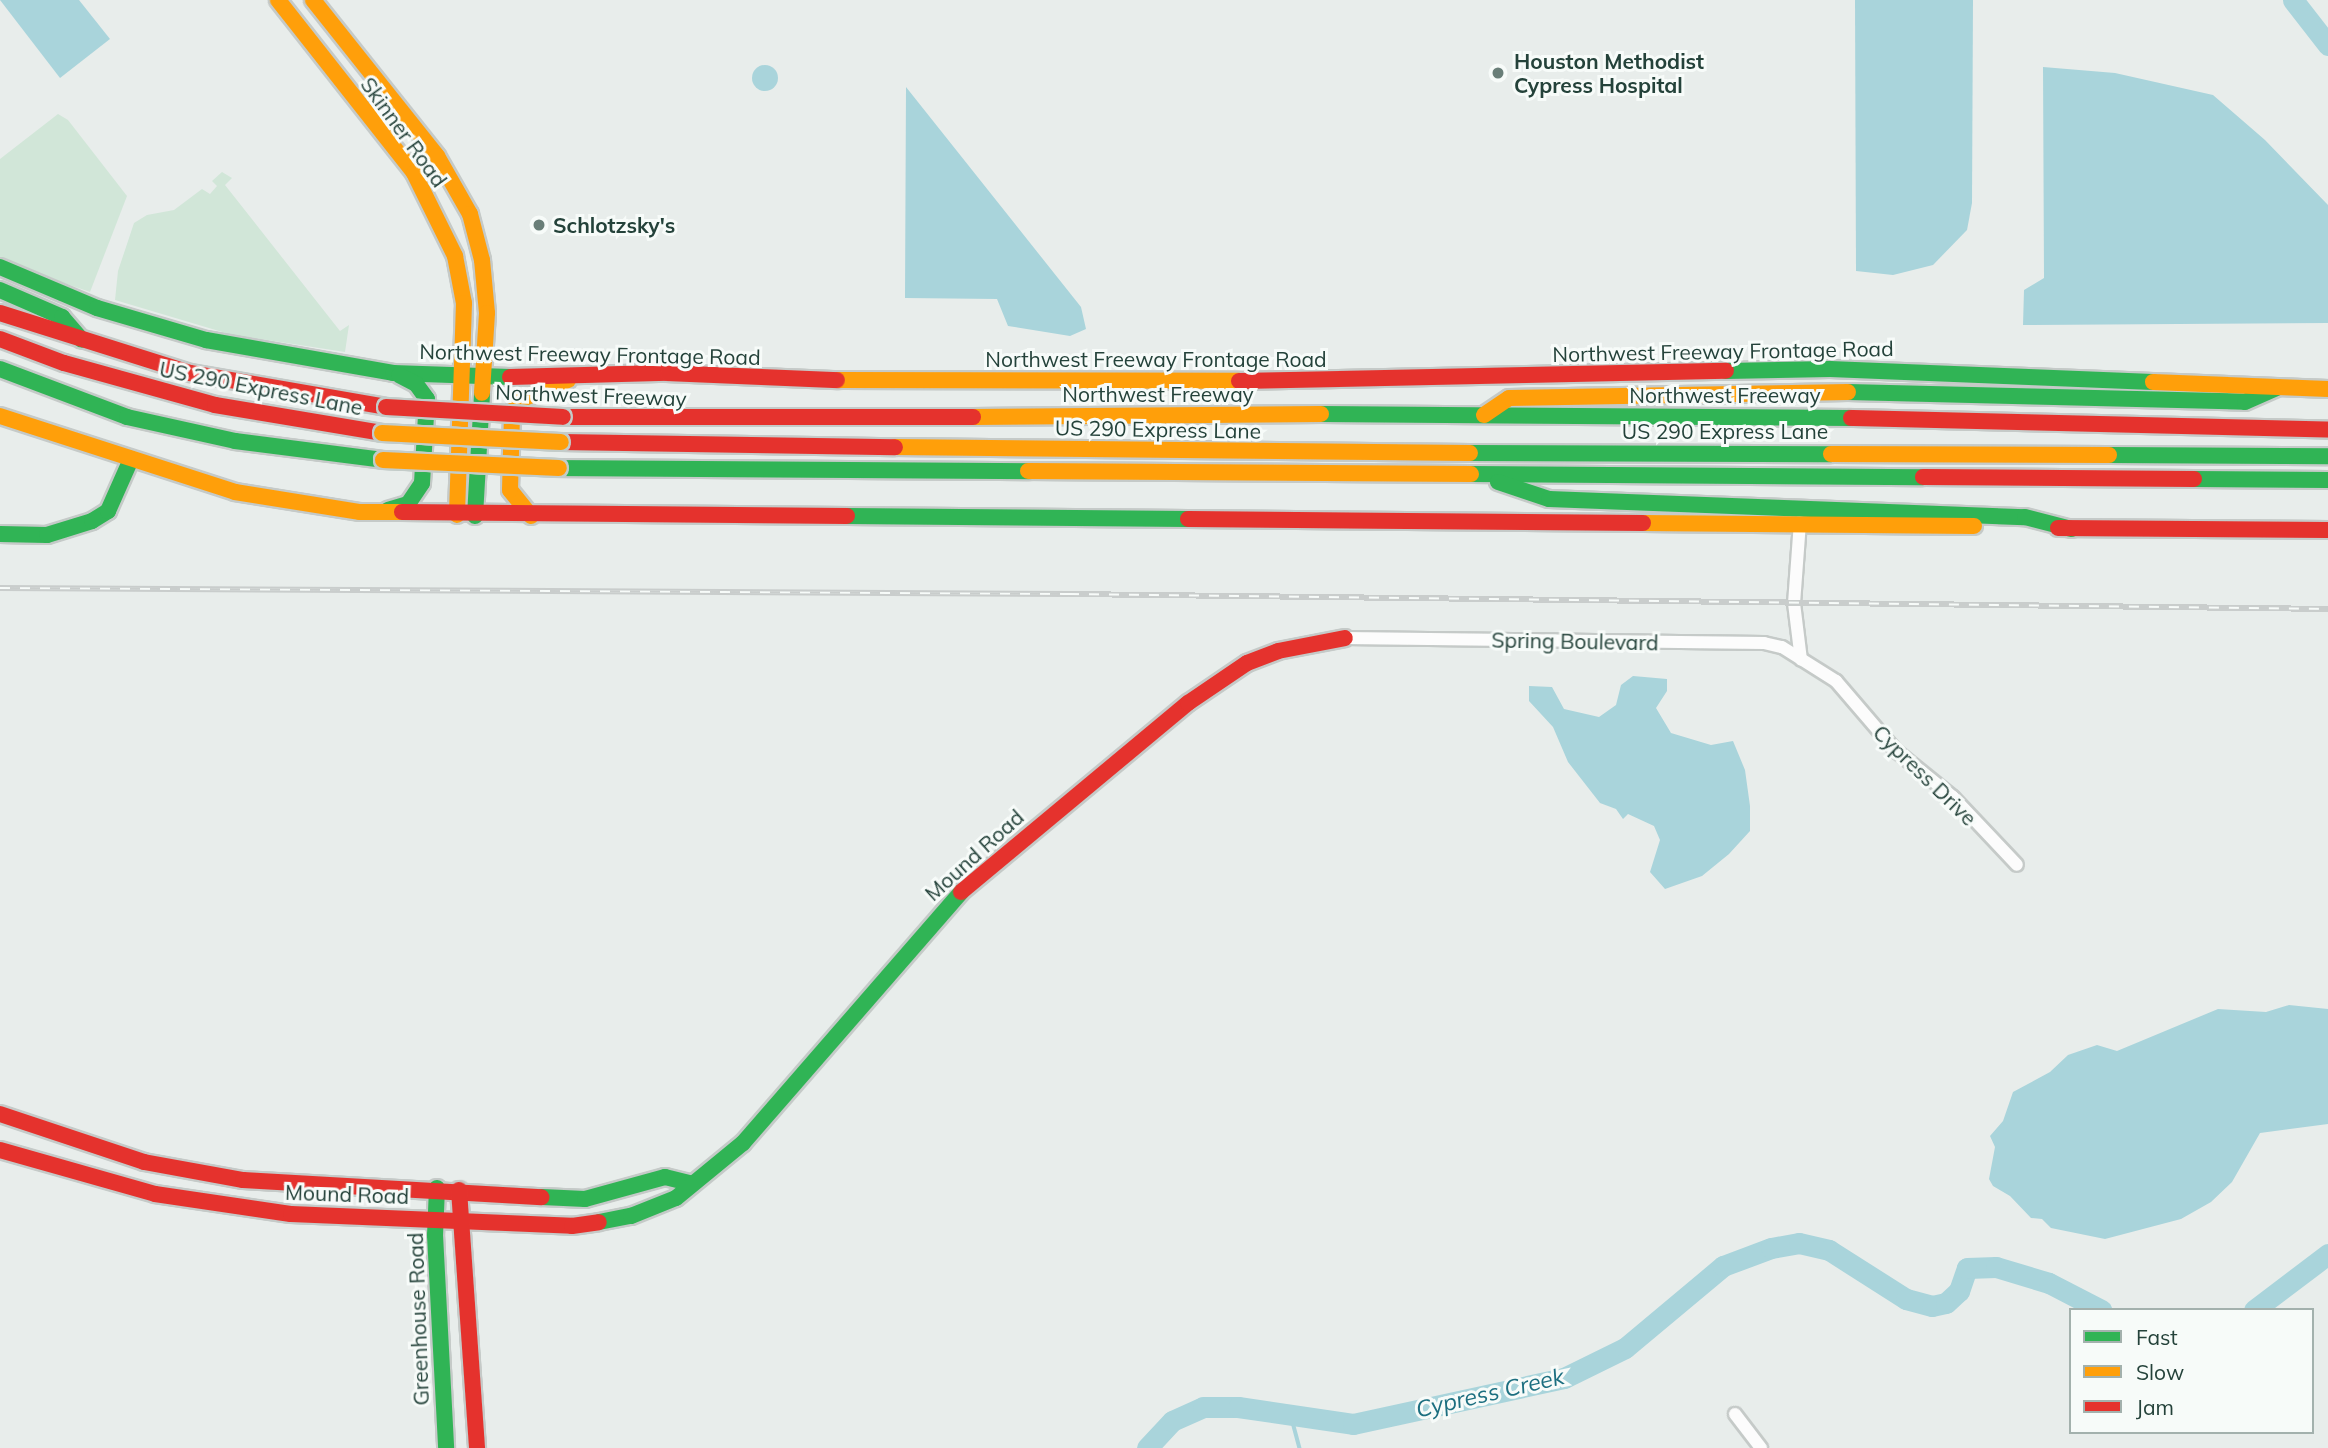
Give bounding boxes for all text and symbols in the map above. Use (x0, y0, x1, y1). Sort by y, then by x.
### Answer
place label: Houston Methodist Cypress Hospital (1514, 48, 1704, 98)
marker: Houston Methodist Cypress Hospital (1488, 63, 1508, 83)
street label: Skinner Road (356, 72, 452, 192)
place label: Schlotzsky's (553, 212, 675, 238)
marker: Schlotzsky's (531, 217, 547, 233)
street label: Northwest Freeway Frontage Road (1552, 335, 1894, 367)
street label: Northwest Freeway Frontage Road (419, 338, 761, 370)
street label: Northwest Freeway Frontage Road (985, 346, 1327, 372)
street label: US 290 Express Lane (157, 356, 365, 420)
street label: Northwest Freeway (495, 379, 687, 411)
street label: Northwest Freeway (1062, 381, 1254, 407)
street label: Northwest Freeway (1629, 382, 1821, 408)
street label: US 290 Express Lane (1055, 415, 1261, 443)
street label: US 290 Express Lane (1622, 418, 1828, 444)
street label: Spring Boulevard (1491, 627, 1659, 655)
street label: Cypress Drive (1868, 720, 1982, 830)
street label: Mound Road (919, 804, 1029, 906)
street label: Mound Road (285, 1179, 409, 1209)
street label: Greenhouse Road (402, 1232, 434, 1406)
legend (2069, 1308, 2314, 1434)
text: Fast (2136, 1324, 2178, 1350)
text: Slow (2136, 1359, 2184, 1385)
water label: Cypress Creek (1413, 1363, 1567, 1423)
text: Jam (2136, 1394, 2174, 1420)

